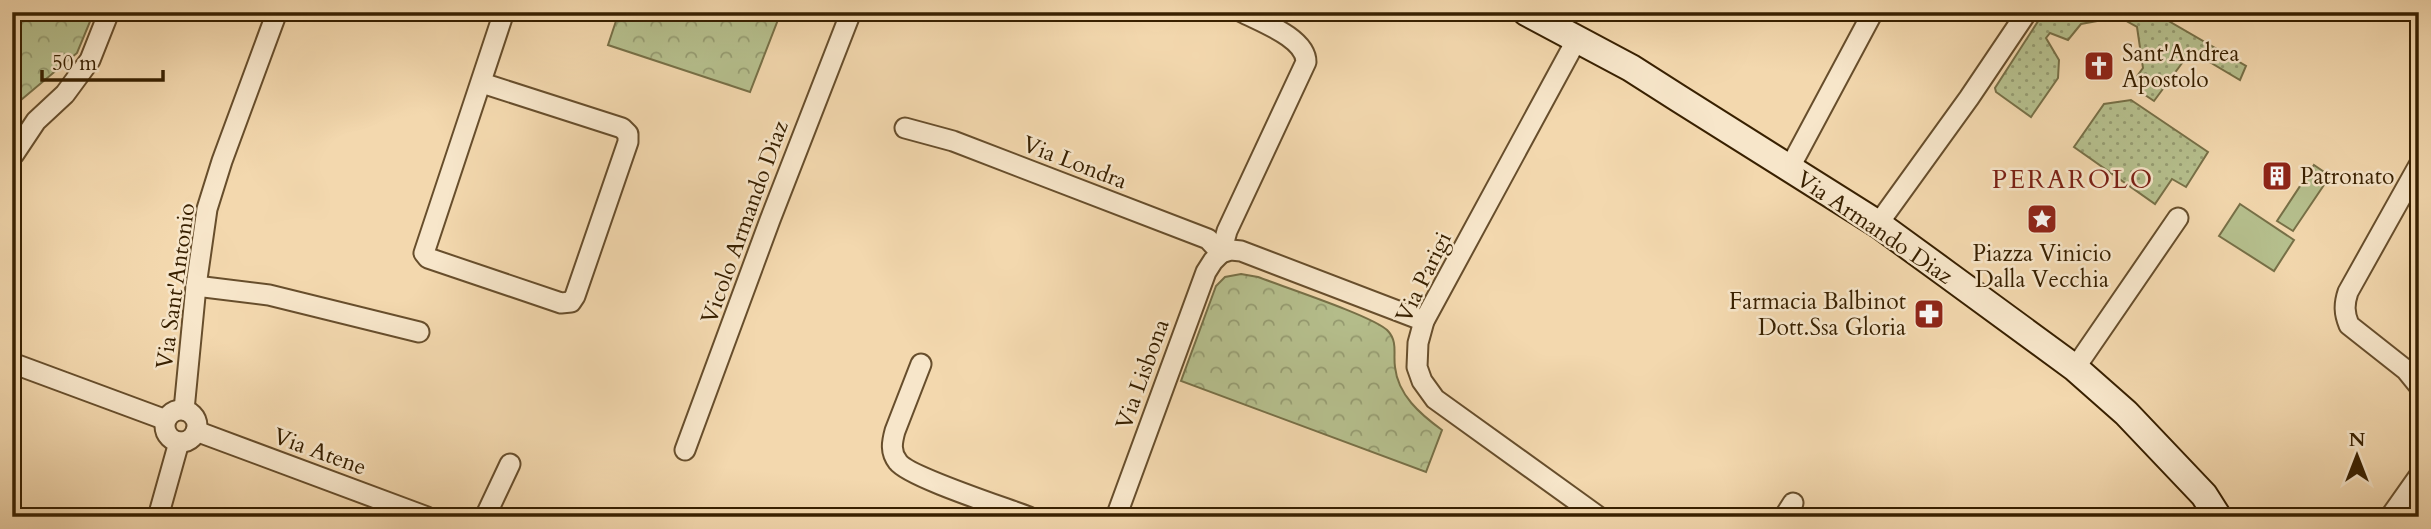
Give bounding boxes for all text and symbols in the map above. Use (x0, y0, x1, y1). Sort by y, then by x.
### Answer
scale bar (42, 38, 163, 82)
place label: Sant'Andrea Apostolo (2122, 38, 2240, 95)
text: 50 m (52, 49, 97, 78)
church icon: Sant'Andrea Apostolo (2082, 49, 2116, 83)
street label: Vicolo Armando Diaz (693, 116, 796, 328)
street label: Via Londra (1018, 128, 1132, 197)
building icon: Patronato (2260, 159, 2294, 193)
place label: Patronato (2300, 161, 2394, 192)
district label: PERAROLO (1992, 162, 2154, 197)
street label: Via Armando Diaz (1790, 163, 1959, 291)
street label: Via Sant'Antonio (148, 201, 203, 371)
place icon: Piazza Vinicio Dalla Vecchia (2025, 202, 2059, 236)
street label: Via Parigi (1388, 227, 1459, 328)
place label: Piazza Vinicio Dalla Vecchia (1973, 238, 2111, 295)
place label: Farmacia Balbinot Dott.Ssa Gloria (1729, 286, 1906, 343)
pharmacy icon: Farmacia Balbinot Dott.Ssa Gloria (1912, 297, 1946, 331)
street label: Via Lisbona (1108, 315, 1177, 434)
street label: Via Atene (269, 420, 371, 483)
north arrow (2322, 420, 2392, 490)
text: N (2349, 427, 2366, 453)

